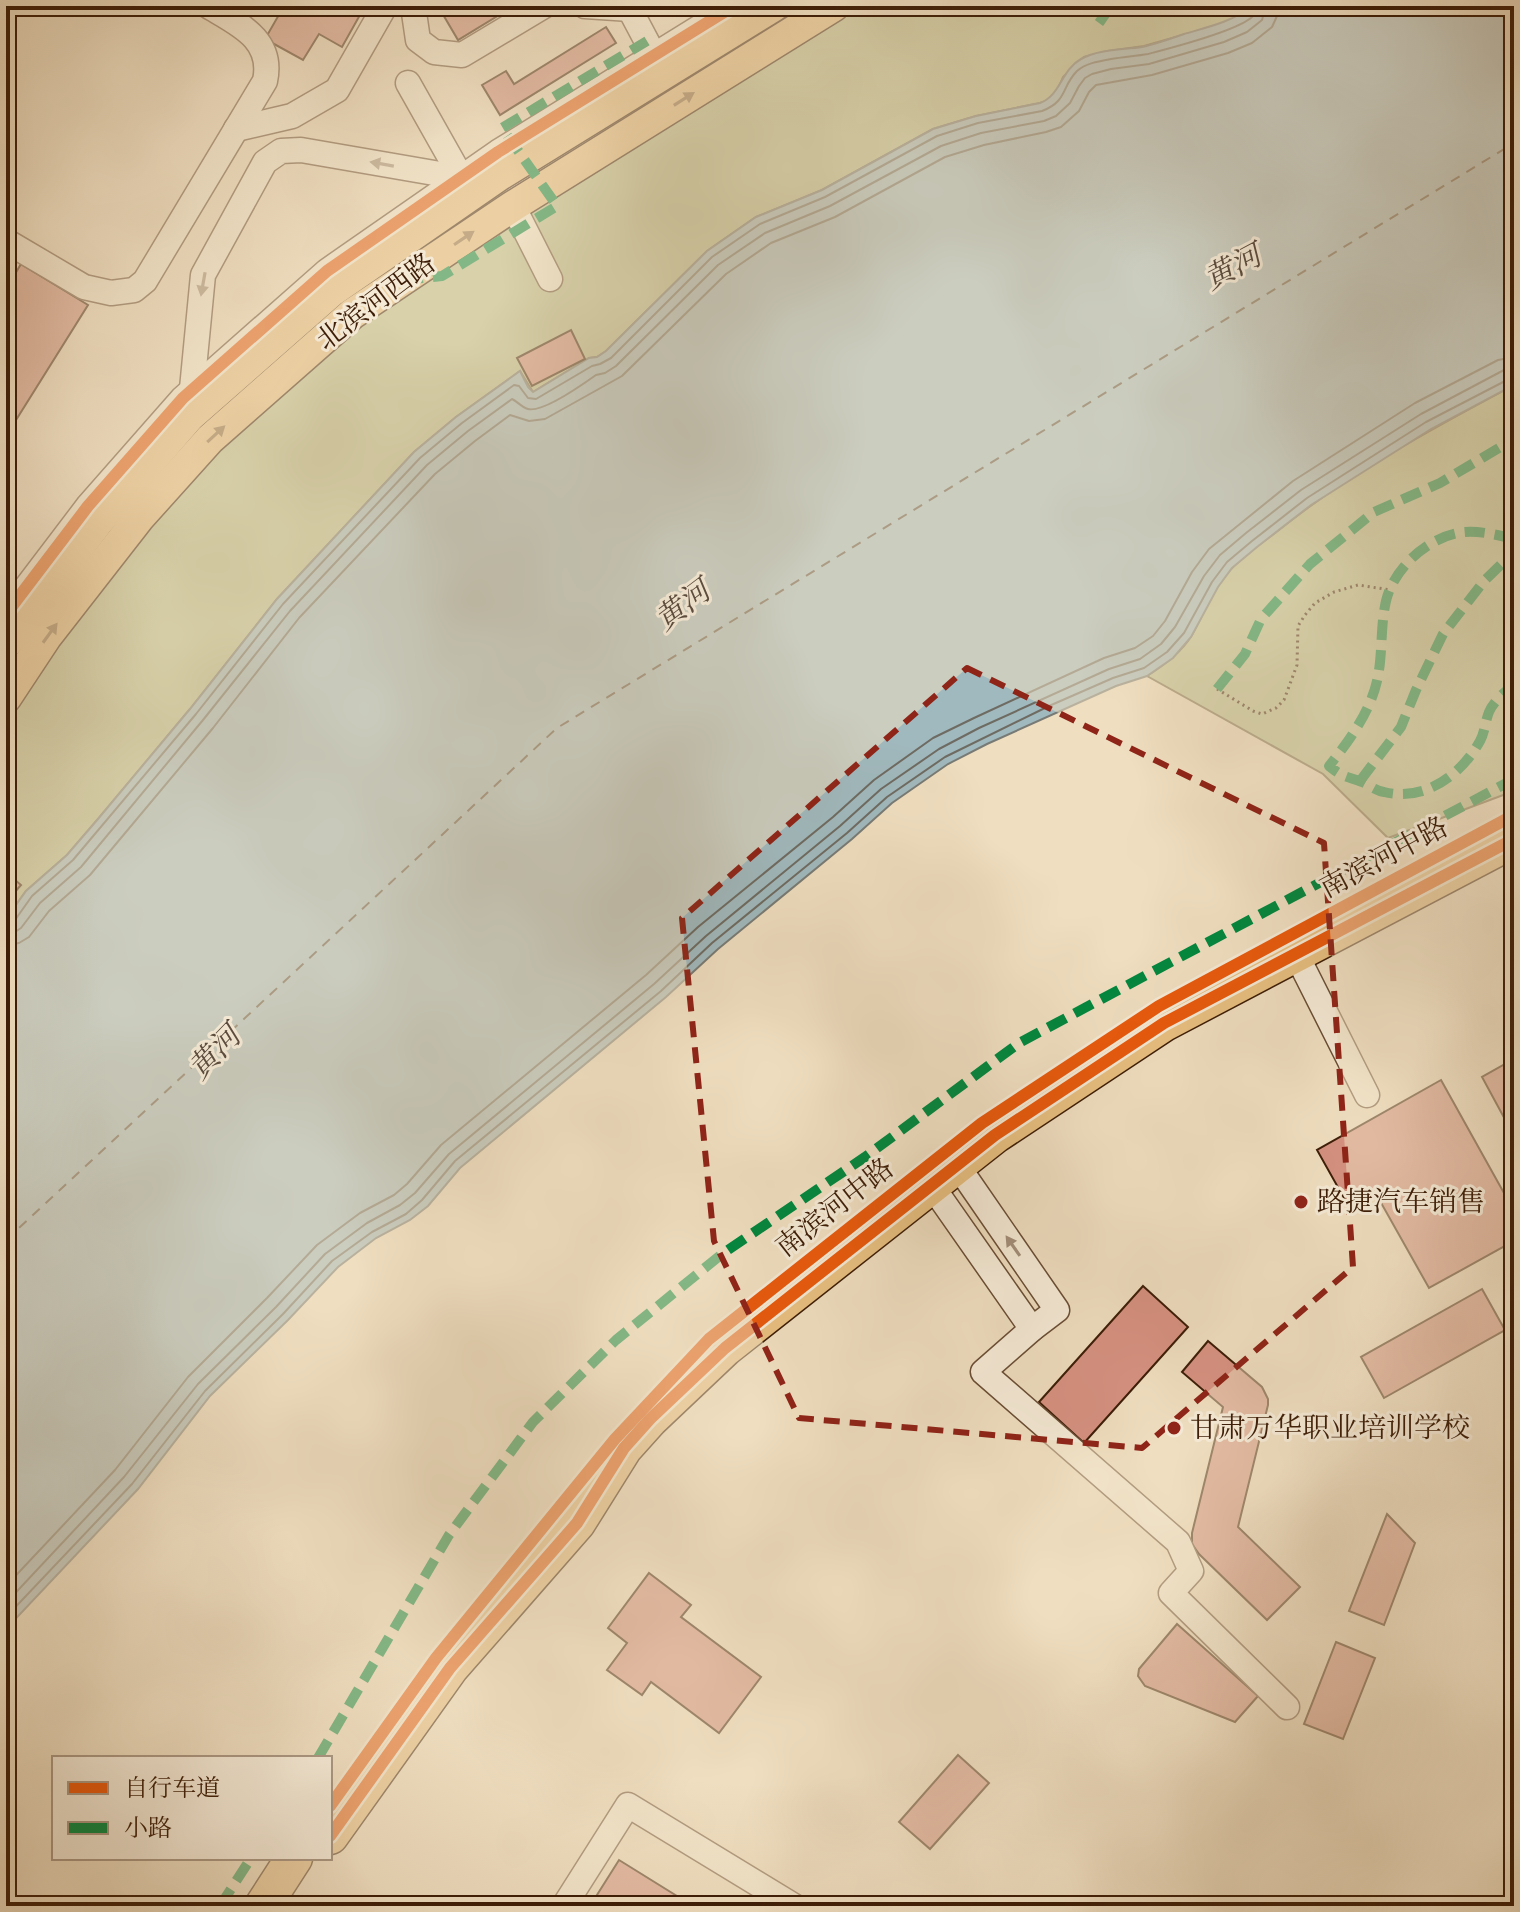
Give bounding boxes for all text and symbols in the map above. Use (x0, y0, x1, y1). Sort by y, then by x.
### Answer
one-way arrow (673, 92, 694, 107)
one-way arrow (370, 157, 395, 169)
one-way arrow (453, 231, 474, 246)
water label: 黄河 (1198, 235, 1273, 299)
street label: 北滨河西路 (310, 246, 442, 358)
one-way arrow (197, 272, 209, 297)
one-way arrow (207, 425, 226, 443)
water label: 黄河 (648, 570, 722, 639)
one-way arrow (42, 622, 58, 644)
street label: 南滨河中路 (1314, 810, 1454, 906)
water label: 黄河 (180, 1015, 253, 1088)
street label: 南滨河中路 (769, 1151, 901, 1265)
place label: 路捷汽车销售 (1317, 1185, 1485, 1220)
marker: 路捷汽车销售 (1292, 1193, 1310, 1211)
one-way arrow (1006, 1235, 1021, 1256)
place label: 甘肃万华职业培训学校 (1190, 1411, 1470, 1446)
marker: 甘肃万华职业培训学校 (1165, 1419, 1183, 1437)
legend (52, 1756, 332, 1860)
text: 自行车道 (124, 1774, 220, 1804)
text: 小路 (124, 1814, 172, 1844)

